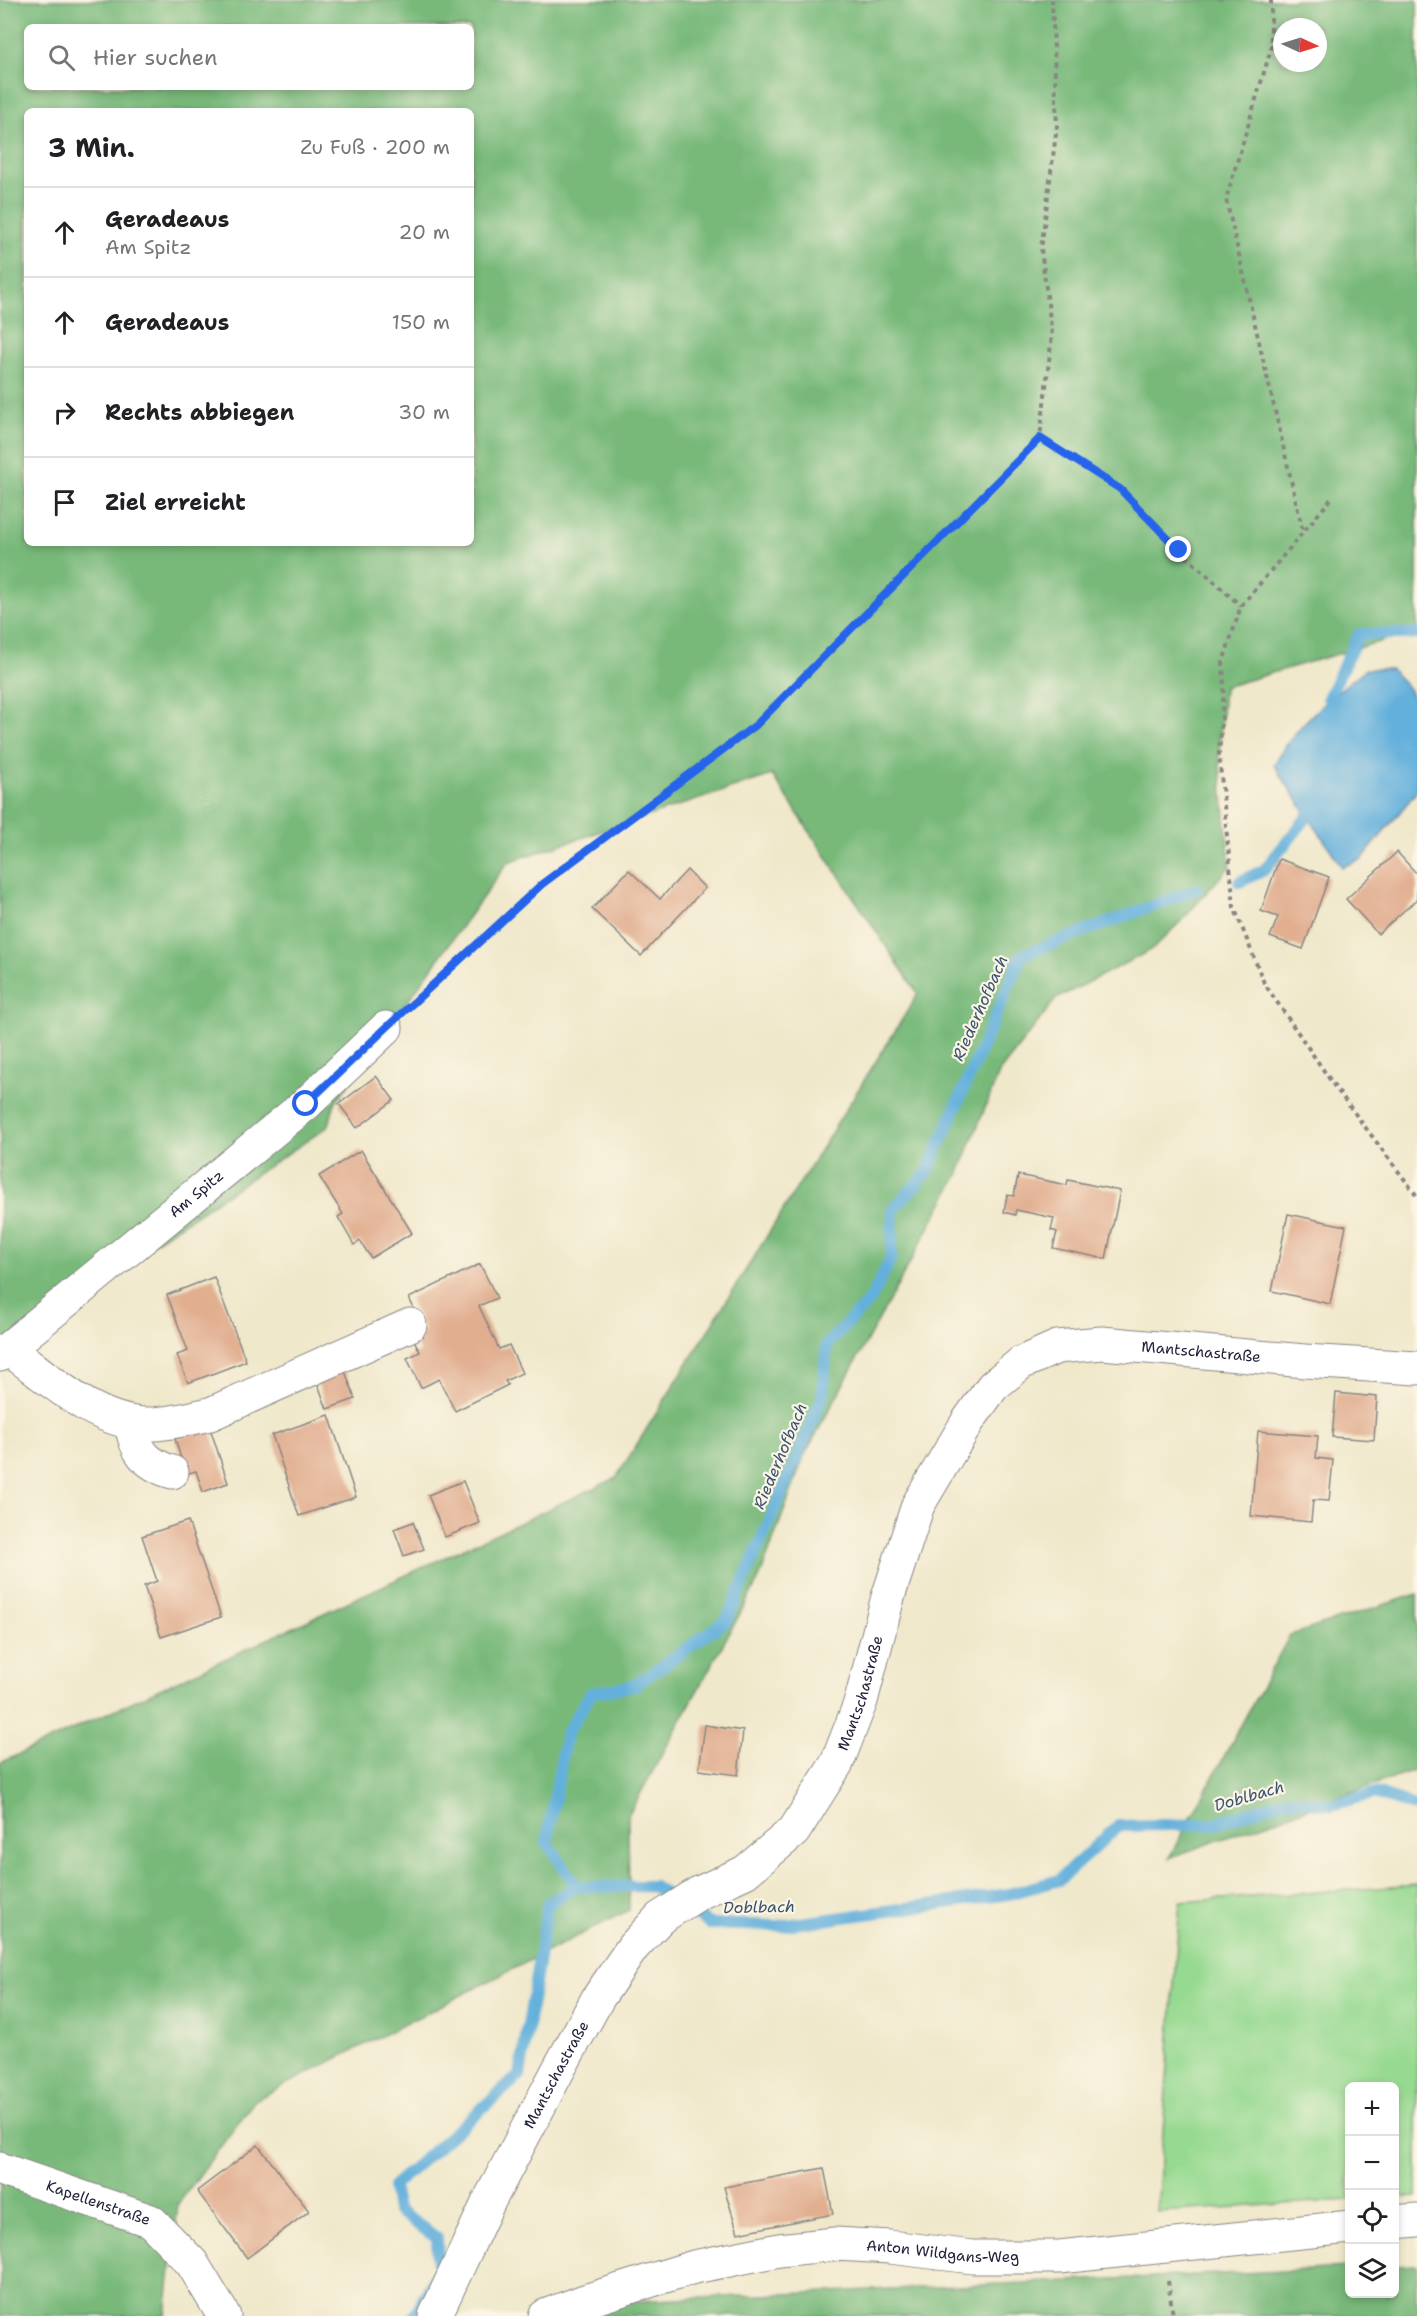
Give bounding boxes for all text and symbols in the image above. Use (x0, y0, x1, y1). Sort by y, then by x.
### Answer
north arrow (1273, 18, 1327, 72)
search box (24, 24, 474, 90)
icon: search (45, 41, 78, 74)
text: Hier suchen (93, 43, 218, 72)
text: 3 Min. (48, 130, 135, 165)
text: Zu Fuß · 200 m (300, 134, 450, 160)
text: Geradeaus (105, 205, 229, 234)
icon: ahead (48, 216, 81, 249)
text: 20 m (399, 219, 450, 245)
text: Am Spitz (105, 234, 191, 260)
icon: ahead (48, 306, 81, 339)
text: Geradeaus (105, 308, 229, 337)
text: 150 m (392, 309, 450, 335)
icon: right (48, 396, 81, 429)
text: Rechts abbiegen (105, 398, 294, 427)
text: 30 m (398, 399, 450, 425)
icon: arrive (48, 486, 81, 519)
text: Ziel erreicht (105, 488, 246, 517)
route end (1165, 536, 1191, 562)
water label: Riederhofbach (947, 952, 1013, 1064)
route start (292, 1090, 318, 1116)
street label: Am Spitz (165, 1166, 228, 1222)
street label: Mantschastraße (1141, 1337, 1262, 1367)
water label: Riederhofbach (748, 1400, 812, 1512)
street label: Mantschastraße (833, 1633, 888, 1754)
water label: Doblbach (1211, 1776, 1287, 1816)
water label: Doblbach (723, 1896, 795, 1918)
street label: Mantschastraße (519, 2017, 593, 2132)
map controls (1345, 2082, 1399, 2298)
button: + (1345, 2082, 1399, 2136)
button: − (1345, 2136, 1399, 2190)
street label: Kapellenstraße (43, 2176, 153, 2230)
button: locate (1345, 2190, 1399, 2244)
street label: Anton Wildgans-Weg (866, 2236, 1019, 2267)
button: layers (1345, 2244, 1399, 2298)

